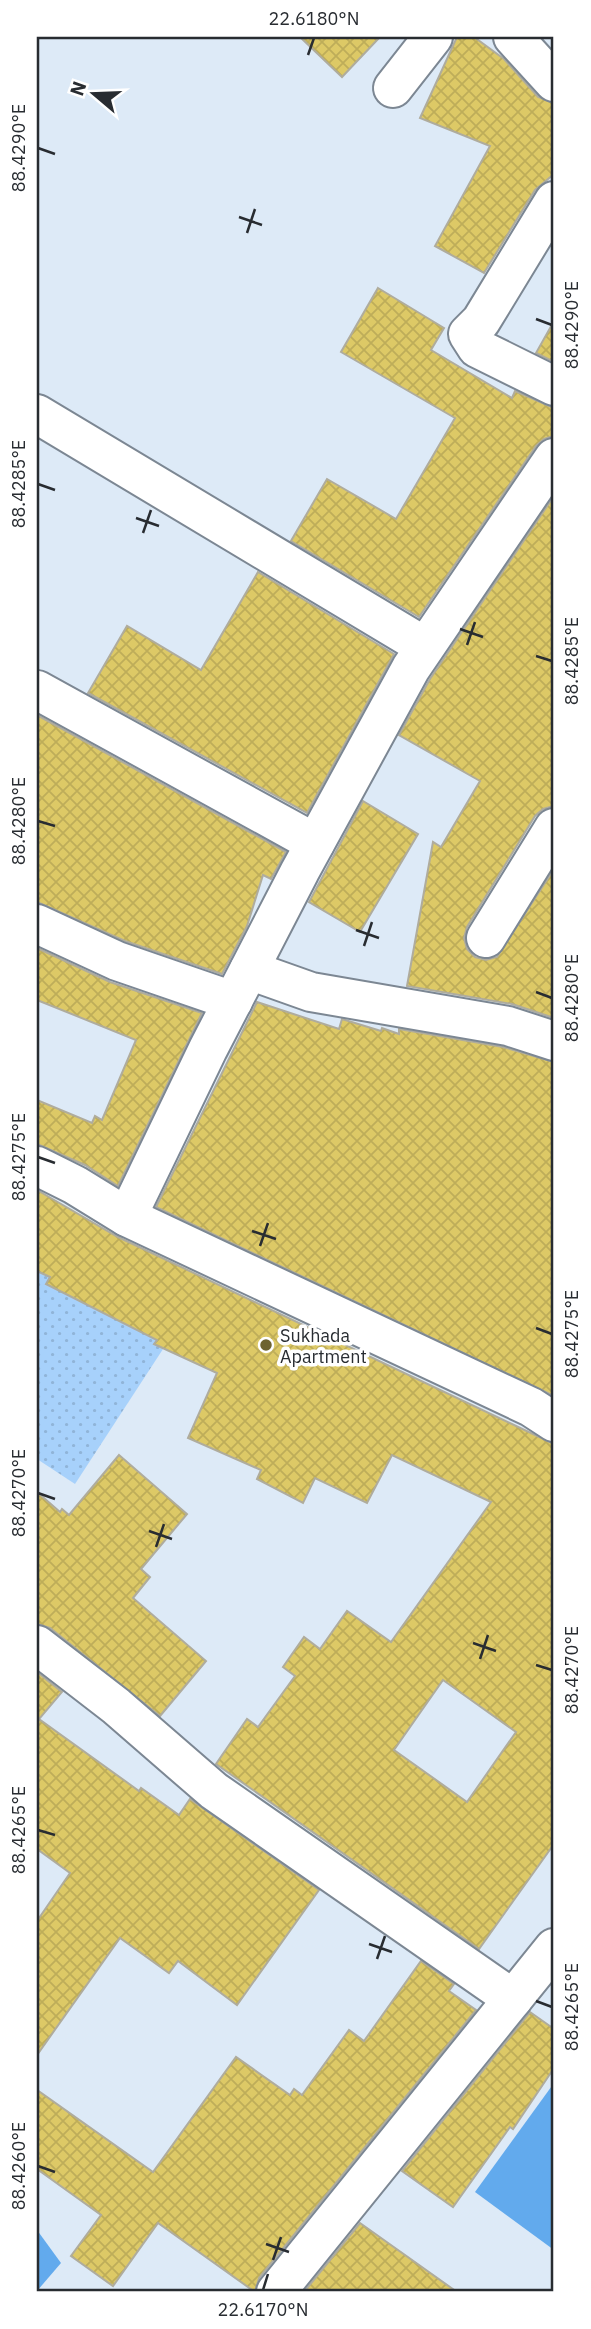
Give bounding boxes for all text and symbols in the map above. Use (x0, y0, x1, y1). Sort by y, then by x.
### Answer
text: 22.6180°N (269, 7, 359, 30)
north arrow (60, 60, 130, 130)
text: N (64, 78, 92, 99)
text: 88.4290°E (7, 104, 30, 192)
text: 88.4290°E (560, 281, 583, 369)
text: 88.4285°E (7, 440, 30, 528)
text: 88.4285°E (560, 617, 583, 705)
text: 88.4280°E (7, 777, 30, 865)
text: 88.4280°E (560, 954, 583, 1042)
text: 88.4275°E (7, 1113, 30, 1201)
text: 88.4275°E (560, 1290, 583, 1378)
place label: Sukhada Apartment (280, 1324, 367, 1368)
marker: Sukhada Apartment (258, 1337, 274, 1353)
text: 88.4270°E (7, 1449, 30, 1537)
text: 88.4270°E (560, 1626, 583, 1714)
text: 88.4265°E (7, 1786, 30, 1874)
text: 88.4265°E (560, 1963, 583, 2051)
text: 88.4260°E (7, 2122, 30, 2210)
text: 22.6170°N (218, 2298, 308, 2321)

